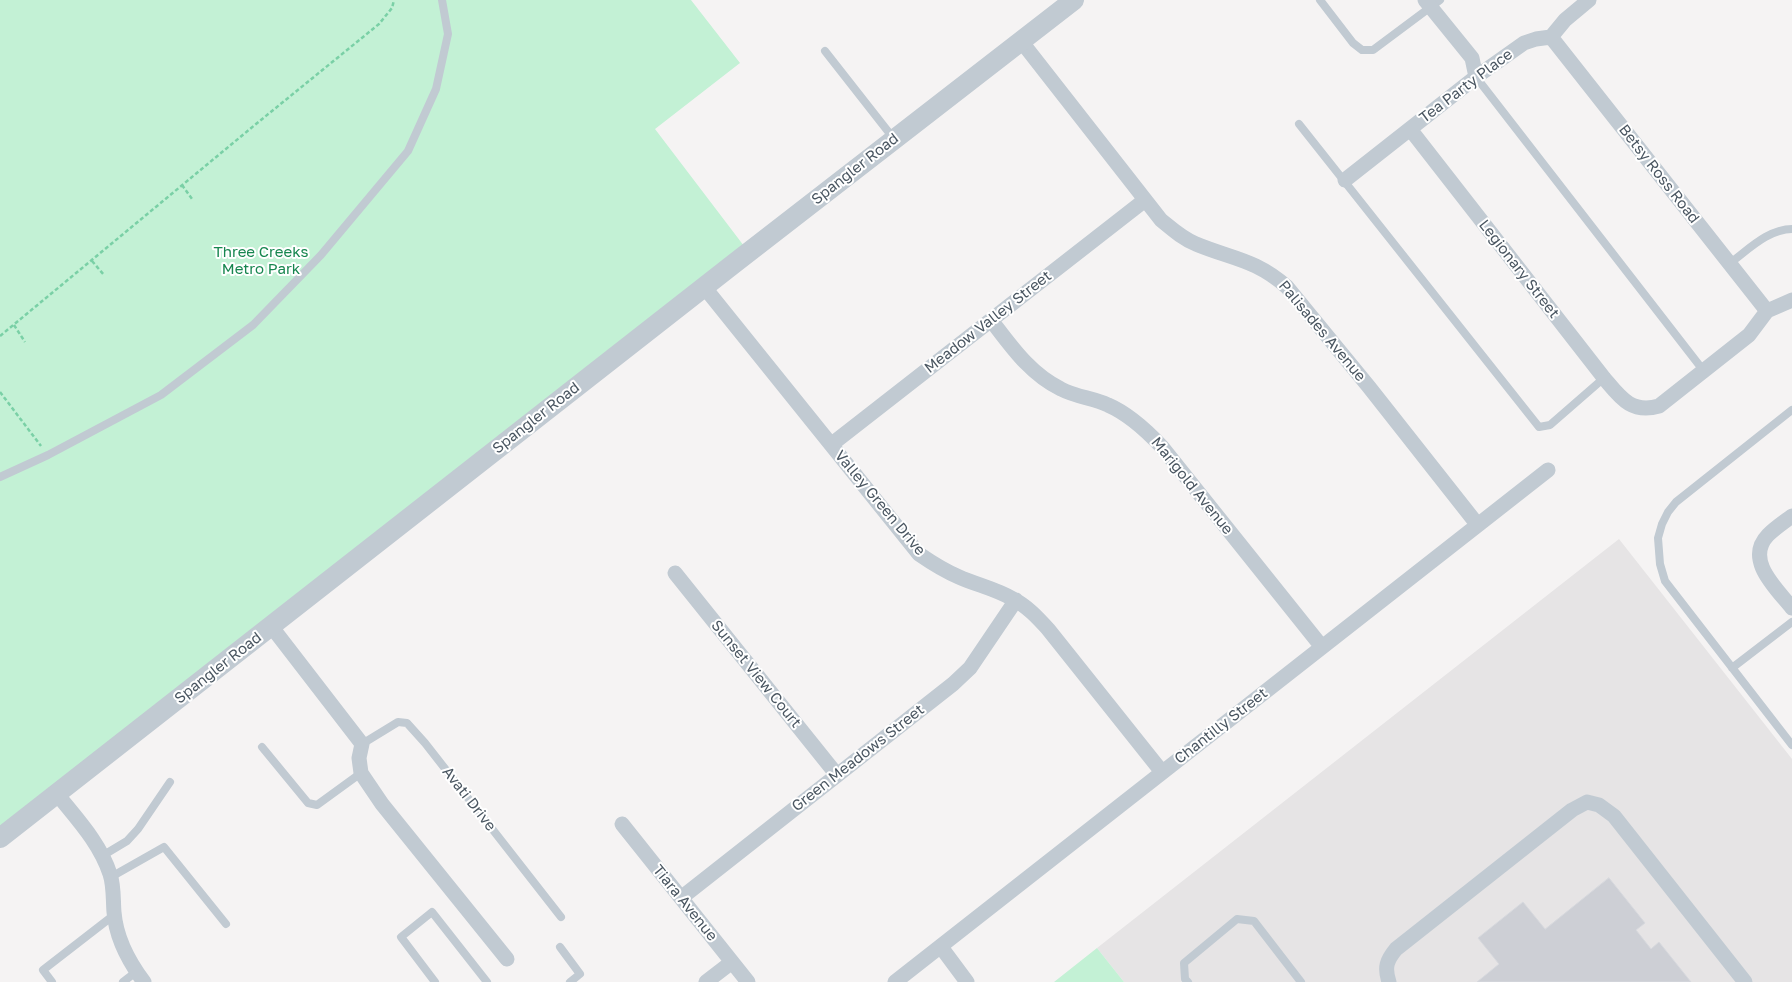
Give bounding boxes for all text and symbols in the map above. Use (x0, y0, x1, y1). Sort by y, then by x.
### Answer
street label: Tea Party Place (1416, 45, 1516, 127)
street label: Betsy Ross Road (1615, 121, 1703, 227)
street label: Spangler Road (808, 129, 902, 209)
street label: Legionary Street (1475, 216, 1563, 322)
park label: Three Creeks Metro Park (213, 243, 309, 278)
street label: Meadow Valley Street (921, 267, 1055, 377)
street label: Palisades Avenue (1275, 277, 1369, 385)
street label: Spangler Road (489, 378, 583, 458)
street label: Marigold Avenue (1147, 434, 1237, 538)
street label: Valley Green Drive (831, 447, 929, 559)
street label: Sunset View Court (707, 617, 805, 731)
street label: Spangler Road (171, 628, 265, 708)
street label: Chantilly Street (1171, 684, 1271, 768)
street label: Green Meadows Street (788, 701, 928, 815)
street label: Avati Drive (438, 763, 500, 835)
street label: Tiara Avenue (649, 861, 721, 945)

